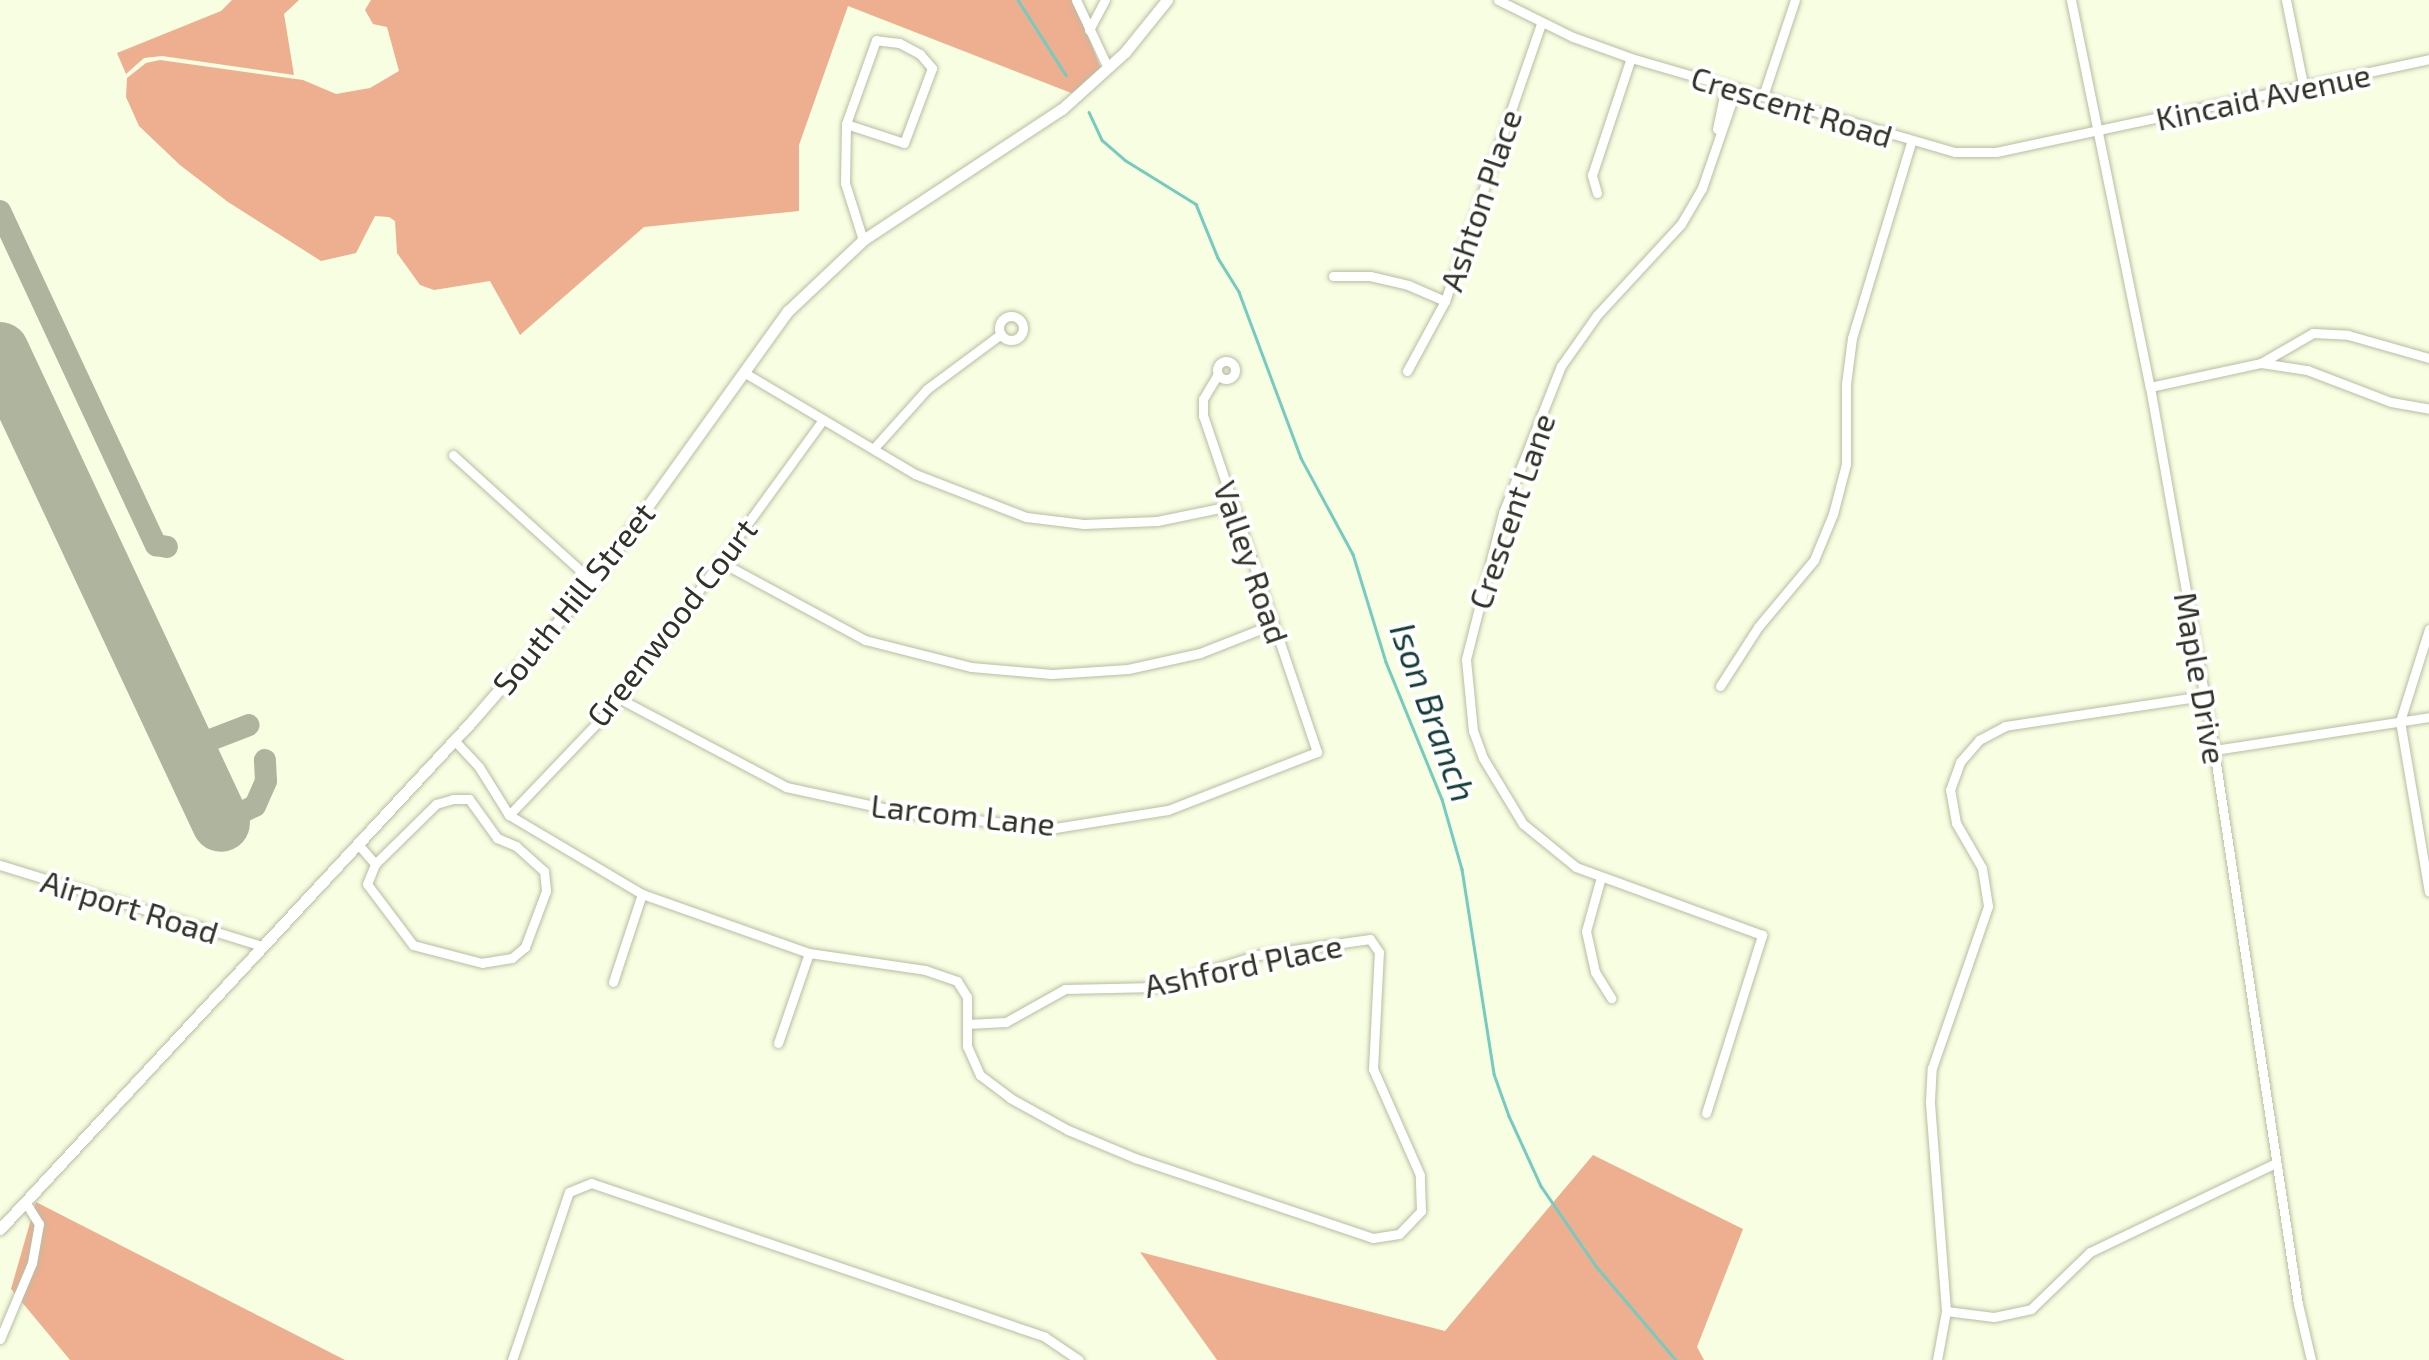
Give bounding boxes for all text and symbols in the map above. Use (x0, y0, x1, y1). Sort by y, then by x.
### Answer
street label: Kincaid Avenue (2152, 54, 2374, 138)
street label: Crescent Road (1687, 57, 1897, 155)
street label: Ashton Place (1431, 104, 1529, 296)
street label: Crescent Lane (1460, 408, 1562, 614)
street label: Valley Road (1206, 475, 1298, 649)
street label: South Hill Street (484, 494, 662, 702)
street label: Greenwood Court (578, 510, 764, 734)
street label: Maple Drive (2167, 589, 2235, 767)
water label: Ison Branch (1382, 617, 1486, 807)
street label: Larcom Lane (869, 785, 1057, 843)
street label: Airport Road (37, 861, 223, 951)
street label: Ashford Place (1141, 925, 1345, 1005)

